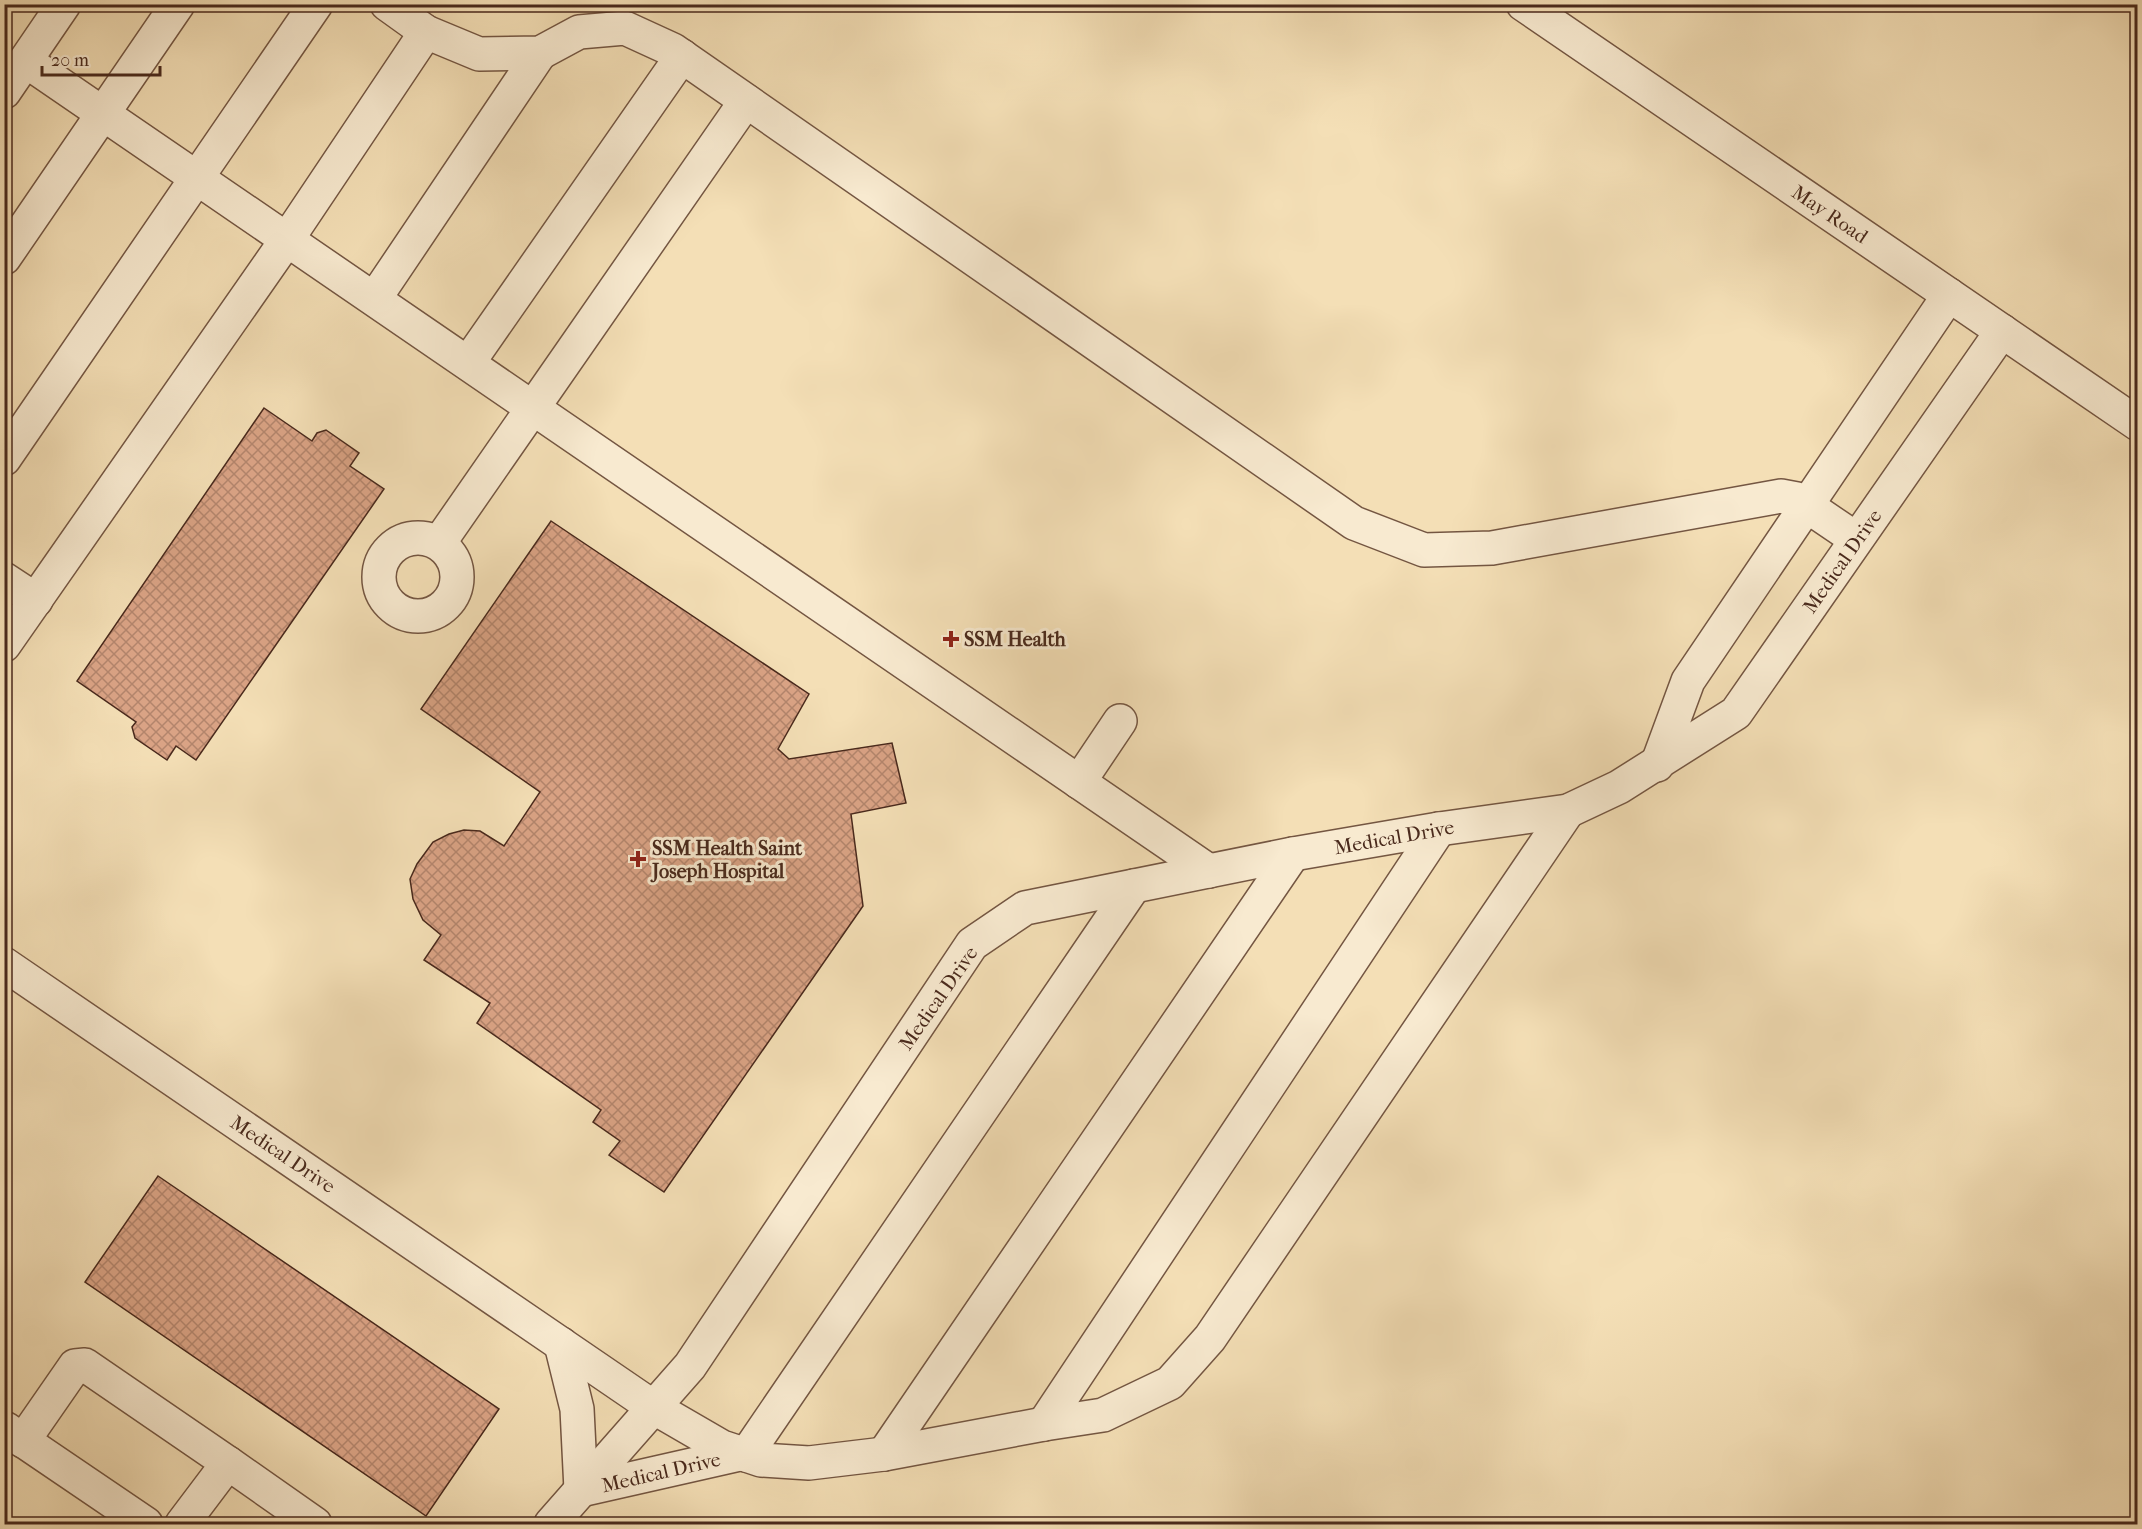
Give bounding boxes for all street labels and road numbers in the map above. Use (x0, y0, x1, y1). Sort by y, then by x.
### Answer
street label: May Road (1787, 181, 1873, 249)
street label: Medical Drive (1798, 505, 1887, 618)
street label: Medical Drive (1332, 816, 1456, 859)
street label: Medical Drive (894, 942, 983, 1055)
street label: Medical Drive (226, 1111, 340, 1198)
street label: Medical Drive (599, 1448, 723, 1497)

